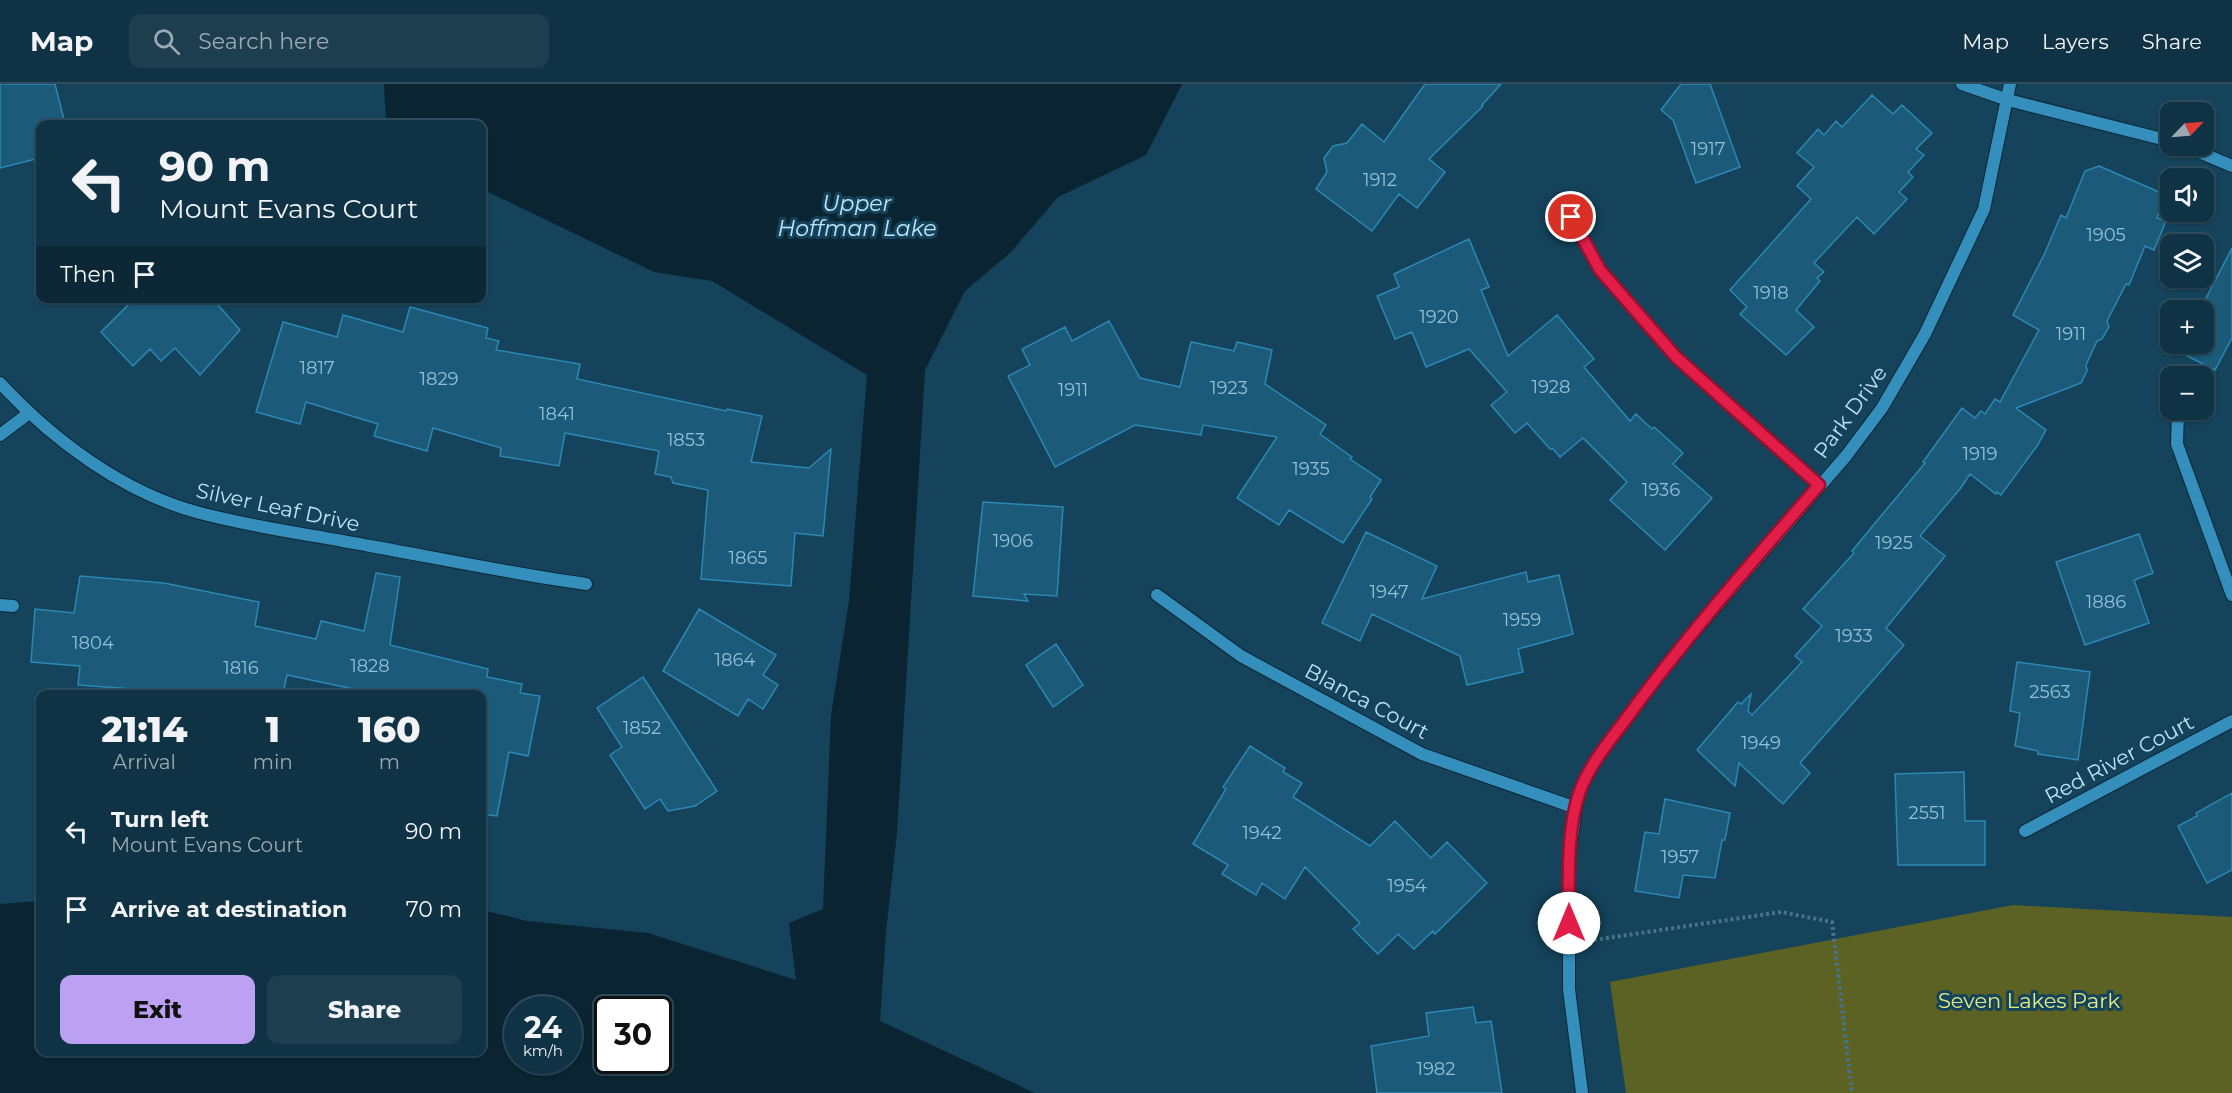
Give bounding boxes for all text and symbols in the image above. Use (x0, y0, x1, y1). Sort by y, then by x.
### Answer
search box (129, 14, 549, 68)
text: Map (30, 24, 93, 58)
icon: search (150, 25, 183, 58)
text: Search here (198, 28, 329, 55)
text: Map (1962, 29, 2009, 54)
text: Layers (2042, 29, 2109, 54)
text: Share (2142, 29, 2202, 54)
north arrow (2160, 102, 2214, 156)
map controls (2160, 102, 2214, 420)
house number: 1917 (1691, 138, 1725, 160)
text: 90 m (159, 140, 270, 192)
icon: left (60, 144, 138, 222)
button: sound (2160, 168, 2214, 222)
house number: 1912 (1363, 169, 1397, 191)
water label: Upper Hoffman Lake (777, 190, 937, 242)
pin (1545, 191, 1596, 242)
text: Mount Evans Court (159, 192, 418, 225)
icon: arrive (1554, 200, 1587, 233)
house number: 1905 (2086, 224, 2126, 246)
button: layers (2160, 234, 2214, 288)
icon: arrive (128, 258, 161, 291)
text: Then (60, 261, 116, 288)
house number: 1918 (1753, 282, 1789, 304)
button: + (2160, 300, 2214, 354)
house number: 1920 (1419, 306, 1459, 328)
house number: 1911 (2056, 323, 2086, 345)
house number: 1817 (299, 357, 335, 379)
street label: Park Drive (1808, 361, 1892, 463)
button: − (2160, 366, 2214, 420)
house number: 1829 (419, 368, 459, 390)
house number: 1928 (1531, 376, 1571, 398)
house number: 1923 (1210, 377, 1248, 399)
house number: 1911 (1058, 379, 1088, 401)
house number: 1841 (539, 403, 575, 425)
house number: 1853 (667, 429, 705, 451)
house number: 1919 (1963, 443, 1997, 465)
house number: 1935 (1292, 458, 1330, 480)
street label: Silver Leaf Drive (194, 477, 362, 537)
house number: 1936 (1642, 479, 1680, 501)
house number: 1906 (993, 530, 1033, 552)
house number: 1925 (1875, 532, 1913, 554)
house number: 1865 (728, 547, 768, 569)
house number: 1947 (1369, 581, 1409, 603)
house number: 1886 (2086, 591, 2126, 613)
house number: 1959 (1503, 609, 1541, 631)
house number: 1933 (1835, 625, 1873, 647)
house number: 1804 (72, 632, 114, 654)
house number: 1864 (715, 649, 756, 671)
house number: 1828 (350, 655, 390, 677)
house number: 1816 (223, 657, 259, 679)
street label: Blanca Court (1301, 658, 1433, 744)
house number: 2563 (2029, 681, 2071, 703)
text: 21:14 (101, 707, 187, 751)
text: 1 (265, 707, 280, 751)
text: 160 (358, 707, 421, 751)
street label: Red River Court (2040, 709, 2198, 809)
house number: 1852 (623, 717, 661, 739)
house number: 1949 (1741, 732, 1781, 754)
text: Arrival (113, 750, 176, 774)
text: min (253, 750, 293, 774)
text: m (379, 750, 400, 774)
house number: 2551 (1908, 802, 1946, 824)
text: Turn left (111, 806, 209, 833)
icon: left (60, 815, 93, 848)
text: 90 m (405, 818, 462, 845)
house number: 1942 (1242, 822, 1282, 844)
text: Mount Evans Court (111, 833, 303, 857)
house number: 1957 (1661, 846, 1699, 868)
house number: 1954 (1387, 875, 1427, 897)
position arrow (1537, 891, 1601, 955)
icon: arrive (60, 893, 93, 926)
text: Arrive at destination (111, 896, 347, 923)
text: 70 m (406, 896, 462, 923)
button: Exit (60, 975, 255, 1044)
button: Share (267, 975, 462, 1044)
park label: Seven Lakes Park (1938, 988, 2120, 1013)
speed limit sign: 30 (594, 996, 672, 1074)
text: 24 (524, 1009, 562, 1046)
text: km/h (523, 1041, 563, 1060)
house number: 1982 (1416, 1058, 1456, 1080)

